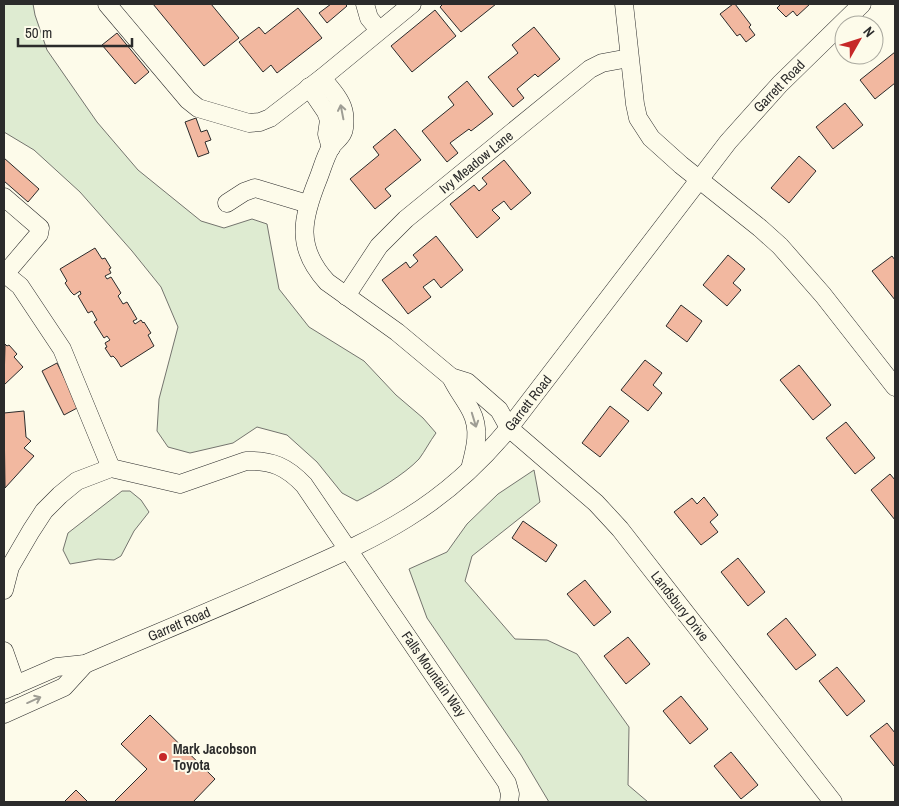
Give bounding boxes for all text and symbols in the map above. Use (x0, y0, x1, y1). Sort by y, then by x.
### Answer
scale bar (18, 15, 131, 47)
north arrow (834, 15, 884, 65)
text: 50 m (25, 22, 52, 43)
text: N (859, 23, 879, 41)
street label: Garrett Road (749, 56, 809, 116)
one-way arrow (337, 104, 347, 120)
street label: Ivy Meadow Lane (435, 127, 517, 197)
street label: Garrett Road (500, 371, 556, 435)
one-way arrow (470, 411, 479, 427)
street label: Landsbury Drive (647, 567, 713, 645)
street label: Garrett Road (145, 603, 213, 645)
street label: Falls Mountain Way (398, 628, 470, 721)
one-way arrow (26, 695, 41, 705)
place label: Mark Jacobson Toyota (173, 740, 257, 774)
marker: Mark Jacobson Toyota (157, 751, 169, 763)

